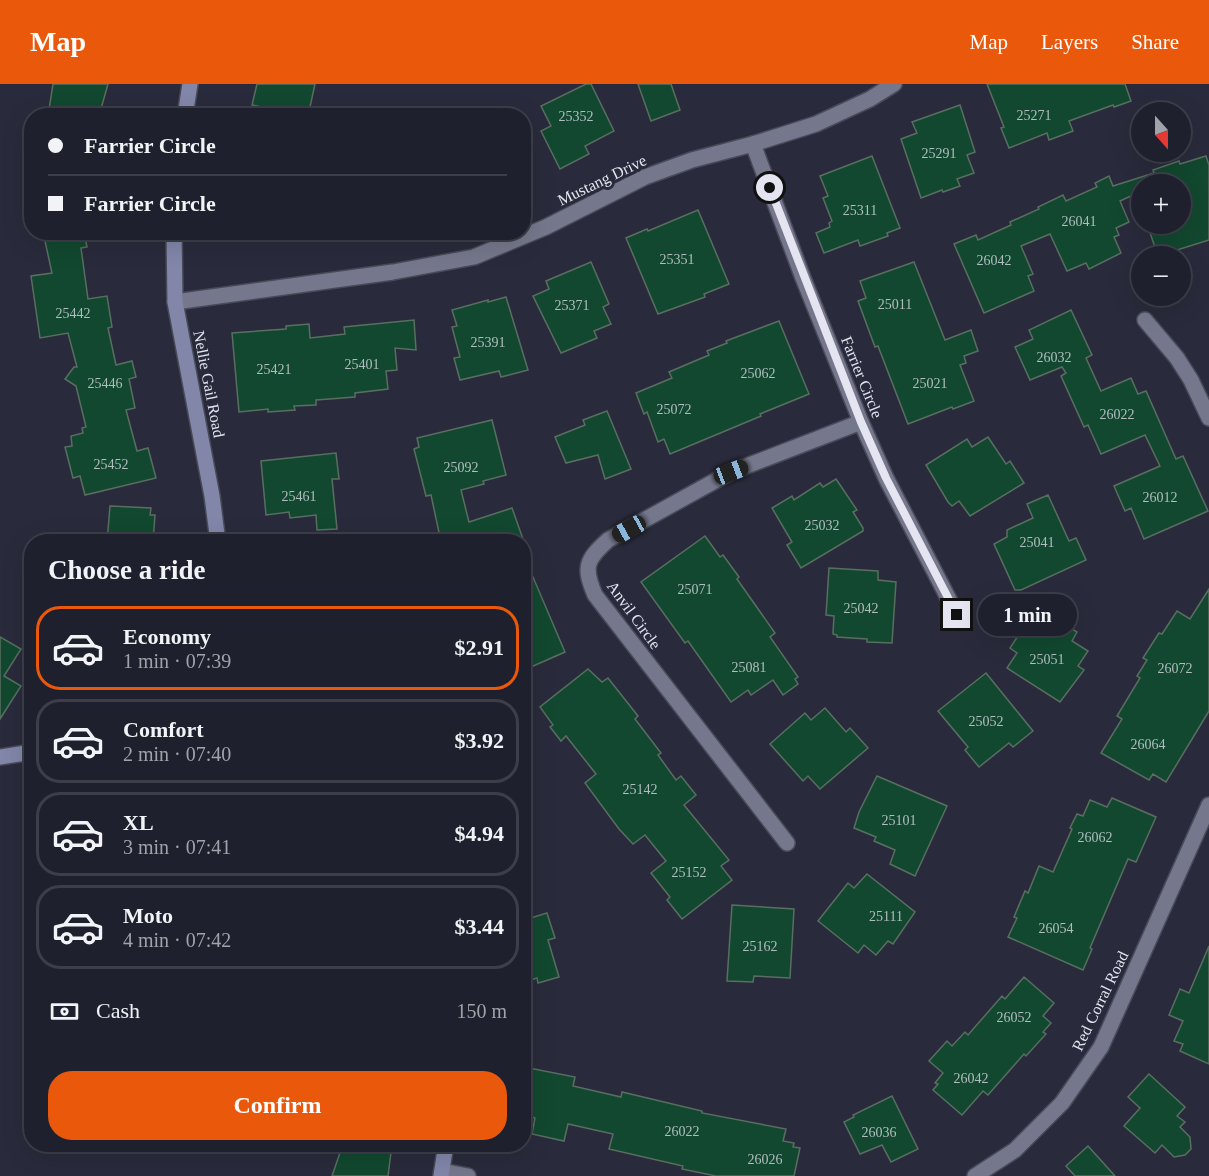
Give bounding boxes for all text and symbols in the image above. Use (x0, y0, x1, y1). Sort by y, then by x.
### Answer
text: Map (30, 26, 86, 57)
text: Map (970, 30, 1008, 54)
text: Layers (1041, 30, 1098, 54)
text: Share (1131, 30, 1179, 54)
north arrow (1131, 102, 1191, 162)
map controls (1131, 102, 1191, 306)
house number: 25271 (1017, 108, 1052, 123)
house number: 25352 (559, 109, 594, 124)
text: Farrier Circle (84, 133, 216, 158)
house number: 25291 (922, 146, 957, 161)
street label: Mustang Drive (555, 151, 650, 210)
route start (756, 174, 783, 201)
button: + (1131, 174, 1191, 234)
text: Farrier Circle (84, 191, 216, 216)
house number: 25311 (843, 203, 877, 218)
house number: 26041 (1062, 214, 1097, 229)
button: − (1131, 246, 1191, 306)
house number: 25351 (660, 252, 695, 267)
house number: 26042 (977, 253, 1012, 268)
house number: 25011 (878, 297, 912, 312)
house number: 25371 (555, 298, 590, 313)
house number: 25442 (56, 306, 91, 321)
street label: Nellie Gail Road (190, 329, 228, 439)
street label: Farrier Circle (838, 334, 886, 420)
house number: 25391 (471, 335, 506, 350)
house number: 26032 (1037, 350, 1072, 365)
house number: 25401 (345, 357, 380, 372)
house number: 25421 (257, 362, 292, 377)
house number: 25062 (741, 366, 776, 381)
house number: 25446 (88, 376, 123, 391)
house number: 25021 (913, 376, 948, 391)
house number: 25072 (657, 402, 692, 417)
house number: 26022 (1100, 407, 1135, 422)
house number: 25452 (94, 457, 129, 472)
car (711, 457, 751, 487)
house number: 25092 (444, 460, 479, 475)
house number: 25461 (282, 489, 317, 504)
house number: 26012 (1143, 490, 1178, 505)
car (609, 512, 649, 546)
house number: 25032 (805, 518, 840, 533)
house number: 25041 (1020, 535, 1055, 550)
text: Choose a ride (48, 555, 206, 585)
street label: Anvil Circle (604, 578, 664, 652)
house number: 25071 (678, 582, 713, 597)
callout: 1 min (978, 594, 1077, 636)
house number: 25042 (844, 601, 879, 616)
route end (943, 601, 970, 628)
text: 1 min (1003, 604, 1052, 626)
icon: car (51, 621, 105, 675)
text: Economy (123, 624, 211, 649)
text: $2.91 (455, 635, 504, 660)
text: 1 min · 07:39 (123, 650, 231, 672)
house number: 25051 (1030, 652, 1065, 667)
house number: 25081 (732, 660, 767, 675)
house number: 26072 (1158, 661, 1193, 676)
icon: car (51, 714, 105, 768)
house number: 25052 (969, 714, 1004, 729)
text: Comfort (123, 717, 204, 742)
text: $3.92 (455, 728, 504, 753)
house number: 26064 (1131, 737, 1166, 752)
text: 2 min · 07:40 (123, 743, 231, 765)
house number: 25142 (623, 782, 658, 797)
icon: car (51, 807, 105, 861)
text: XL (123, 810, 154, 835)
house number: 25101 (882, 813, 917, 828)
text: $4.94 (455, 821, 504, 846)
house number: 26062 (1078, 830, 1113, 845)
text: 3 min · 07:41 (123, 836, 231, 858)
house number: 25152 (672, 865, 707, 880)
icon: car (51, 900, 105, 954)
text: Moto (123, 903, 173, 928)
house number: 25111 (869, 909, 903, 924)
text: $3.44 (455, 914, 504, 939)
house number: 26054 (1039, 921, 1074, 936)
text: 4 min · 07:42 (123, 929, 231, 951)
house number: 25162 (743, 939, 778, 954)
street label: Red Corral Road (1069, 949, 1131, 1053)
icon: cash (48, 995, 81, 1028)
text: Cash (96, 998, 140, 1023)
text: 150 m (456, 1000, 507, 1022)
house number: 26052 (997, 1010, 1032, 1025)
button: Confirm (48, 1071, 507, 1140)
house number: 26042 (954, 1071, 989, 1086)
house number: 26022 (665, 1124, 700, 1139)
house number: 26036 (862, 1125, 897, 1140)
house number: 26026 (748, 1152, 783, 1167)

